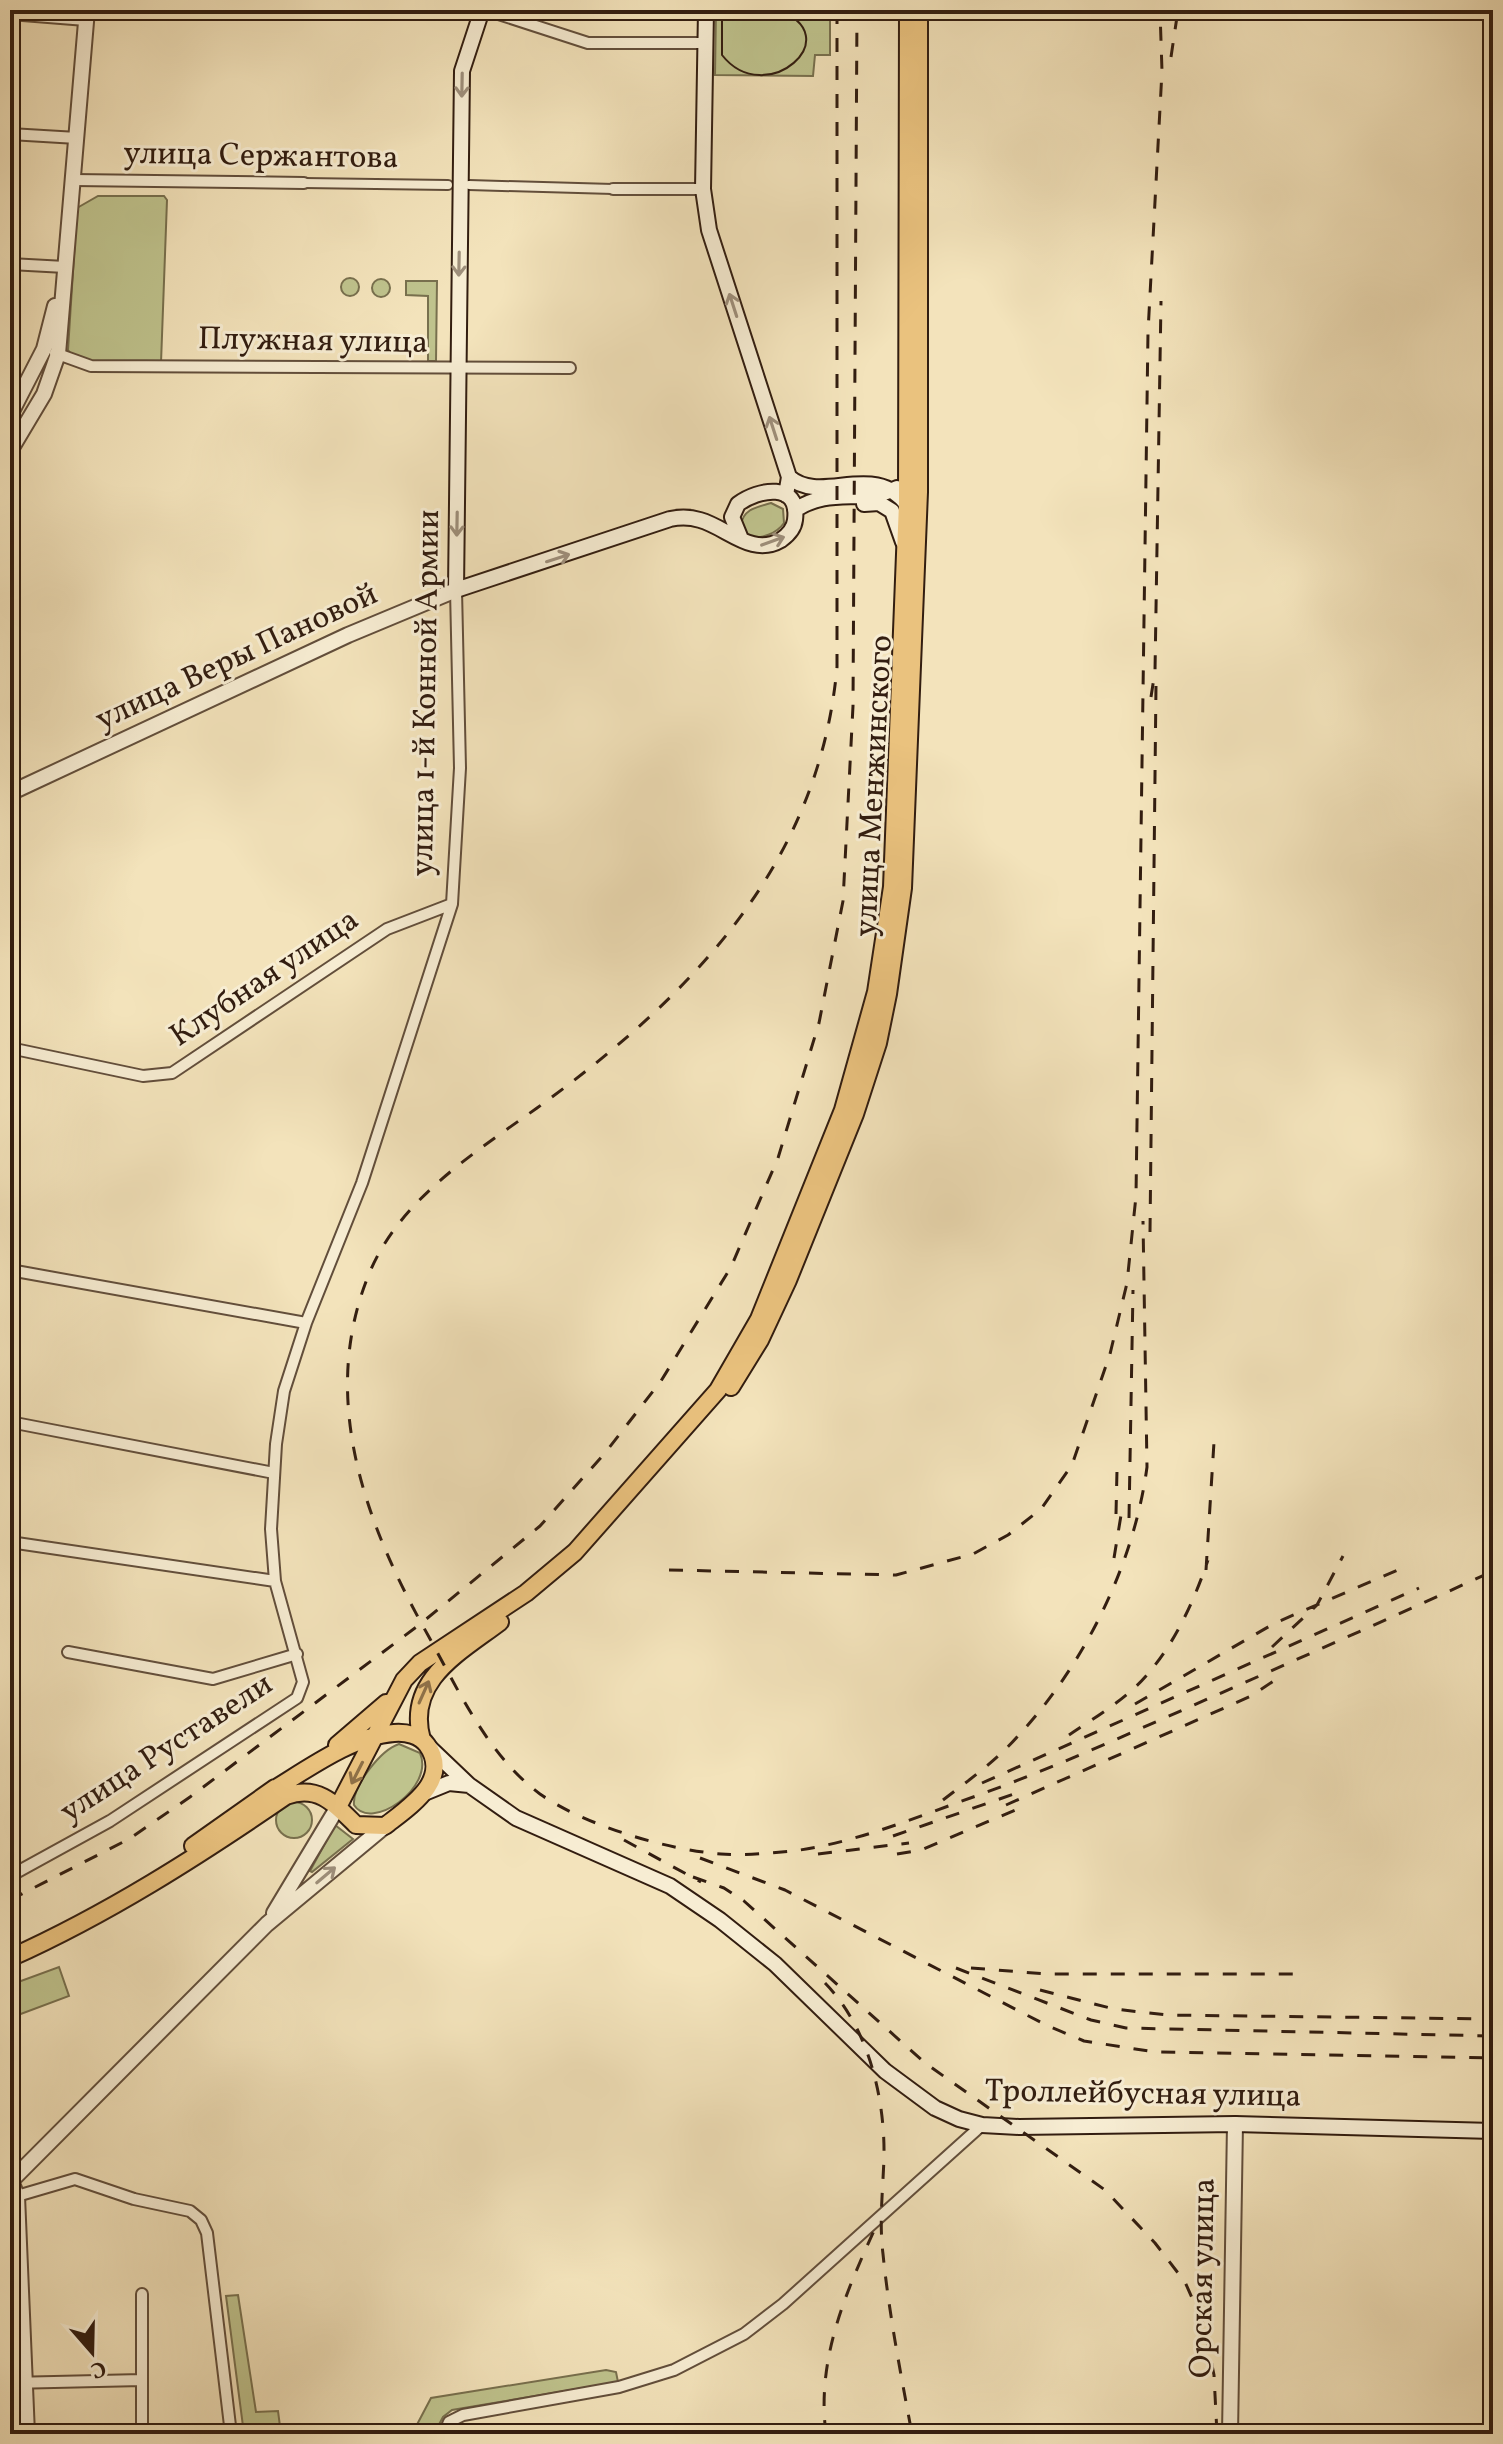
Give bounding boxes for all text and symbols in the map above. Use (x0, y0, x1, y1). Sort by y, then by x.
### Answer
one-way arrow (454, 71, 469, 98)
street label: улица Сержантова (123, 133, 399, 181)
one-way arrow (451, 250, 467, 277)
one-way arrow (725, 292, 740, 318)
street label: Плужная улица (197, 318, 429, 366)
one-way arrow (765, 416, 780, 441)
street label: улица 1-й Конной Армии (402, 509, 452, 877)
one-way arrow (449, 510, 465, 537)
one-way arrow (760, 533, 785, 547)
one-way arrow (545, 550, 570, 565)
street label: улица Веры Пановой (89, 573, 385, 743)
street label: улица Менжинского (845, 634, 905, 938)
street label: Клубная улица (162, 899, 368, 1059)
street label: улица Руставели (52, 1664, 282, 1834)
one-way arrow (418, 1680, 433, 1705)
one-way arrow (349, 1760, 365, 1784)
one-way arrow (315, 1866, 336, 1884)
street label: Троллейбусная улица (984, 2070, 1302, 2120)
street label: Орская улица (1180, 2178, 1228, 2378)
north arrow (52, 2312, 132, 2392)
text: С (86, 2351, 110, 2385)

